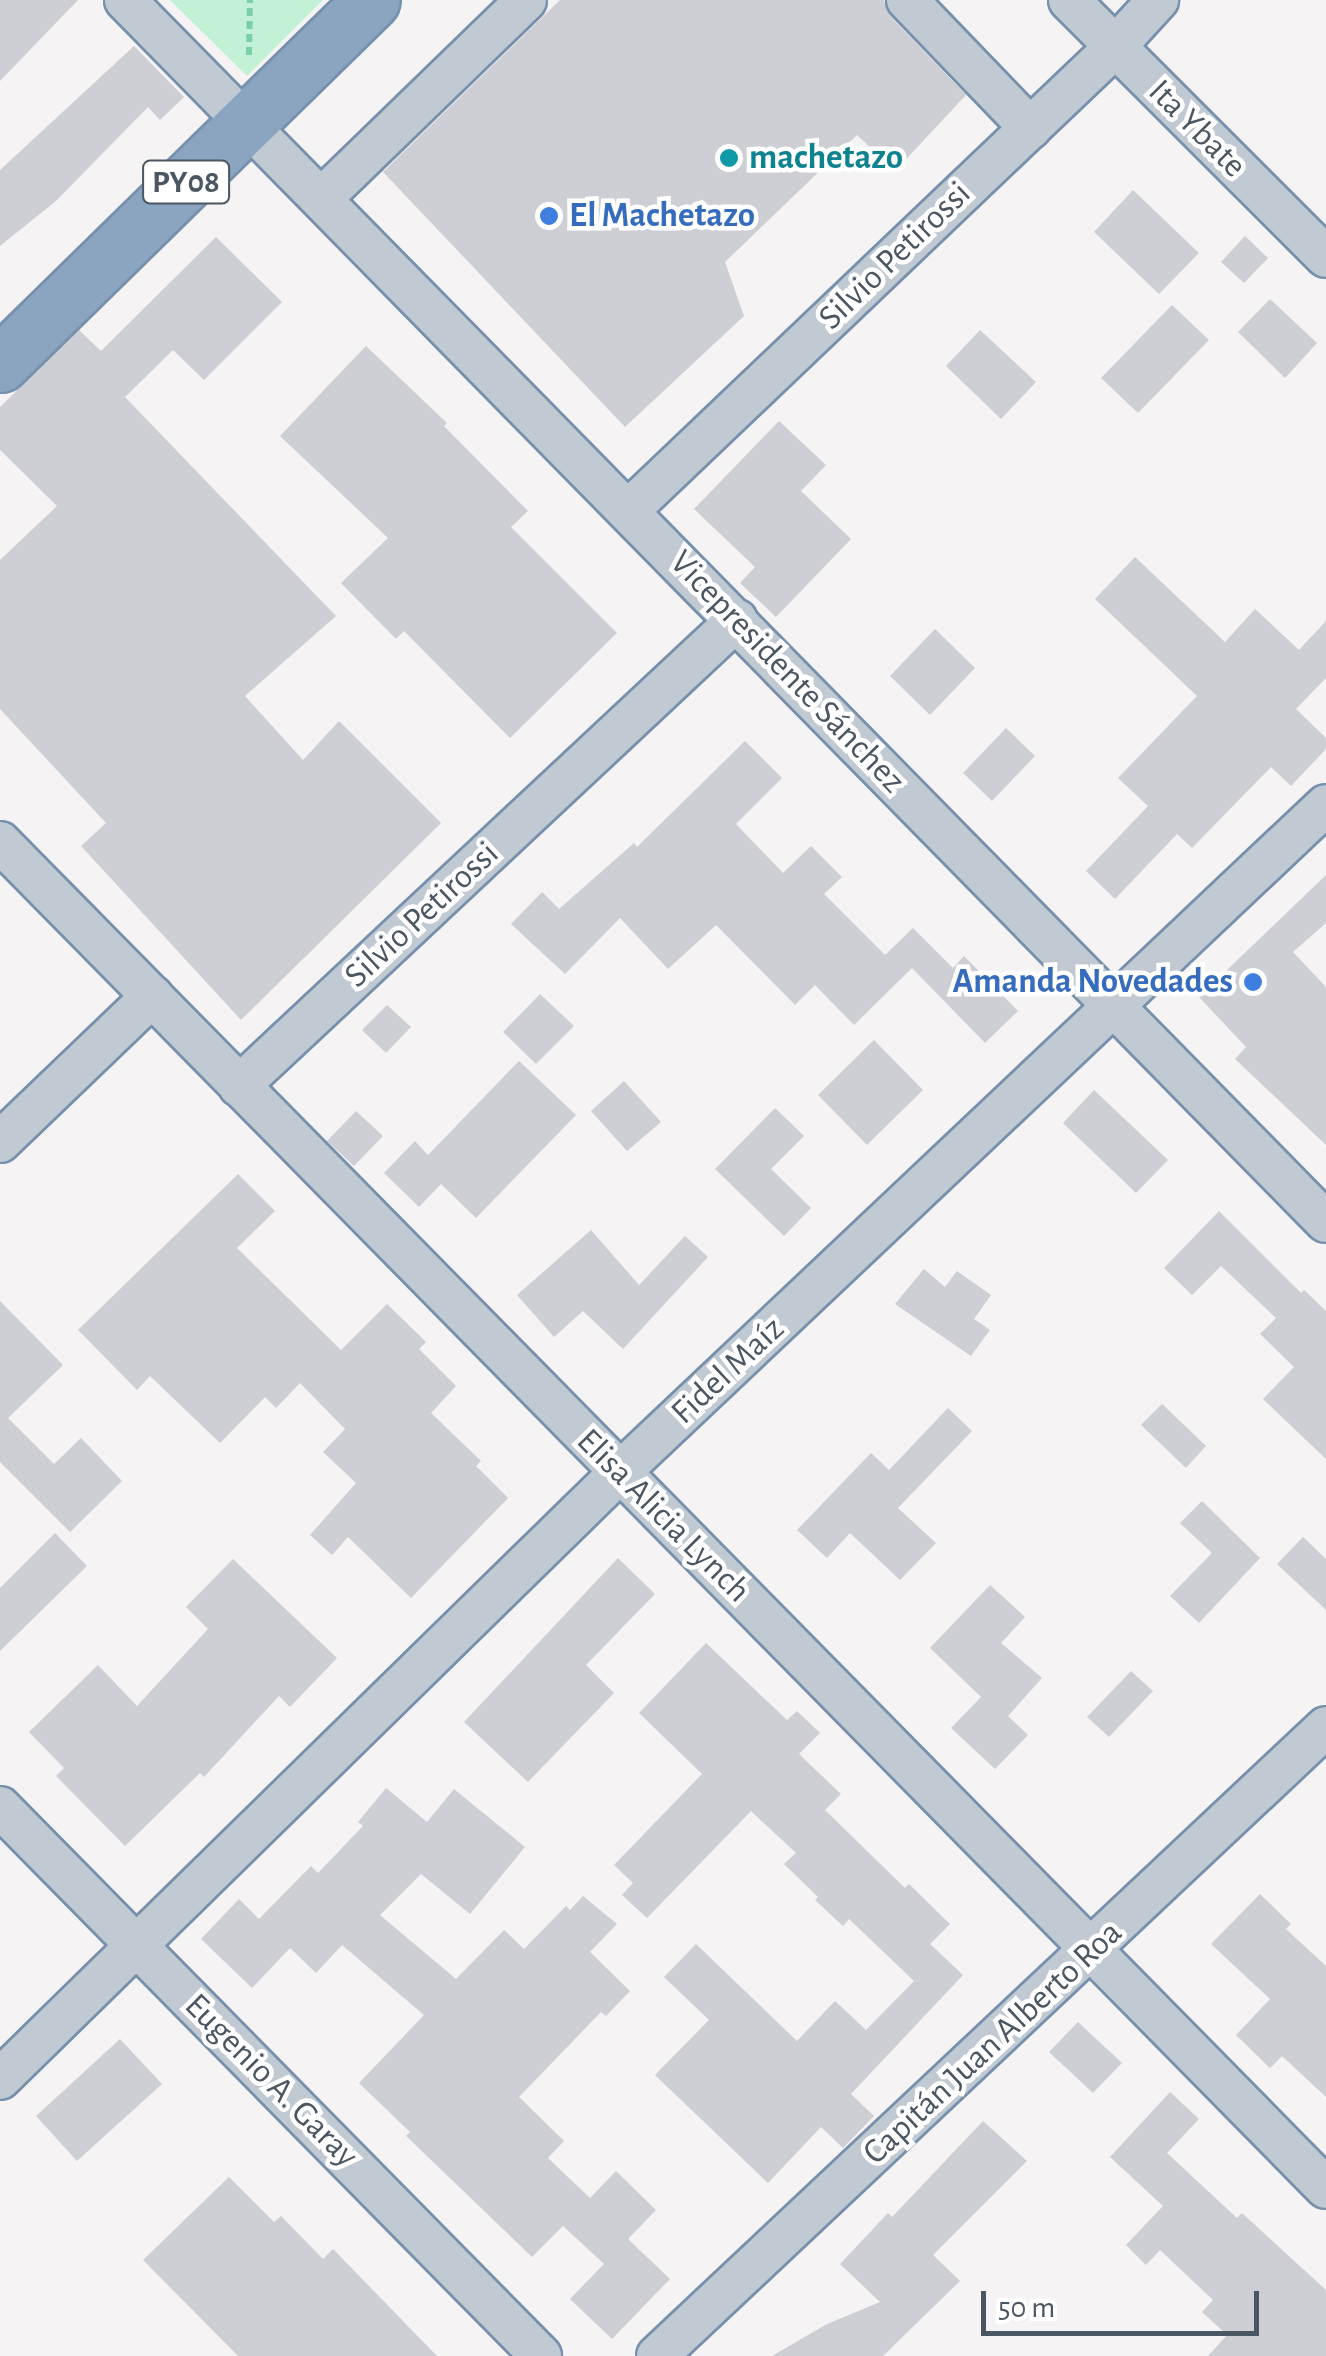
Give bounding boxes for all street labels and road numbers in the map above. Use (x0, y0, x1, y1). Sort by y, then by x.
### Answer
street label: Ita Ybate (1139, 71, 1255, 187)
road number: PY08 (141, 155, 231, 209)
street label: Silvio Petirossi (810, 173, 980, 339)
street label: Vicepresidente Sánchez (660, 542, 914, 802)
street label: Silvio Petirossi (336, 833, 508, 997)
street label: Fidel Maíz (663, 1308, 793, 1434)
street label: Elisa Alicia Lynch (567, 1420, 759, 1612)
street label: Capitán Juan Alberto Roa (855, 1912, 1131, 2174)
street label: Eugenio A. Garay (175, 1985, 367, 2177)

